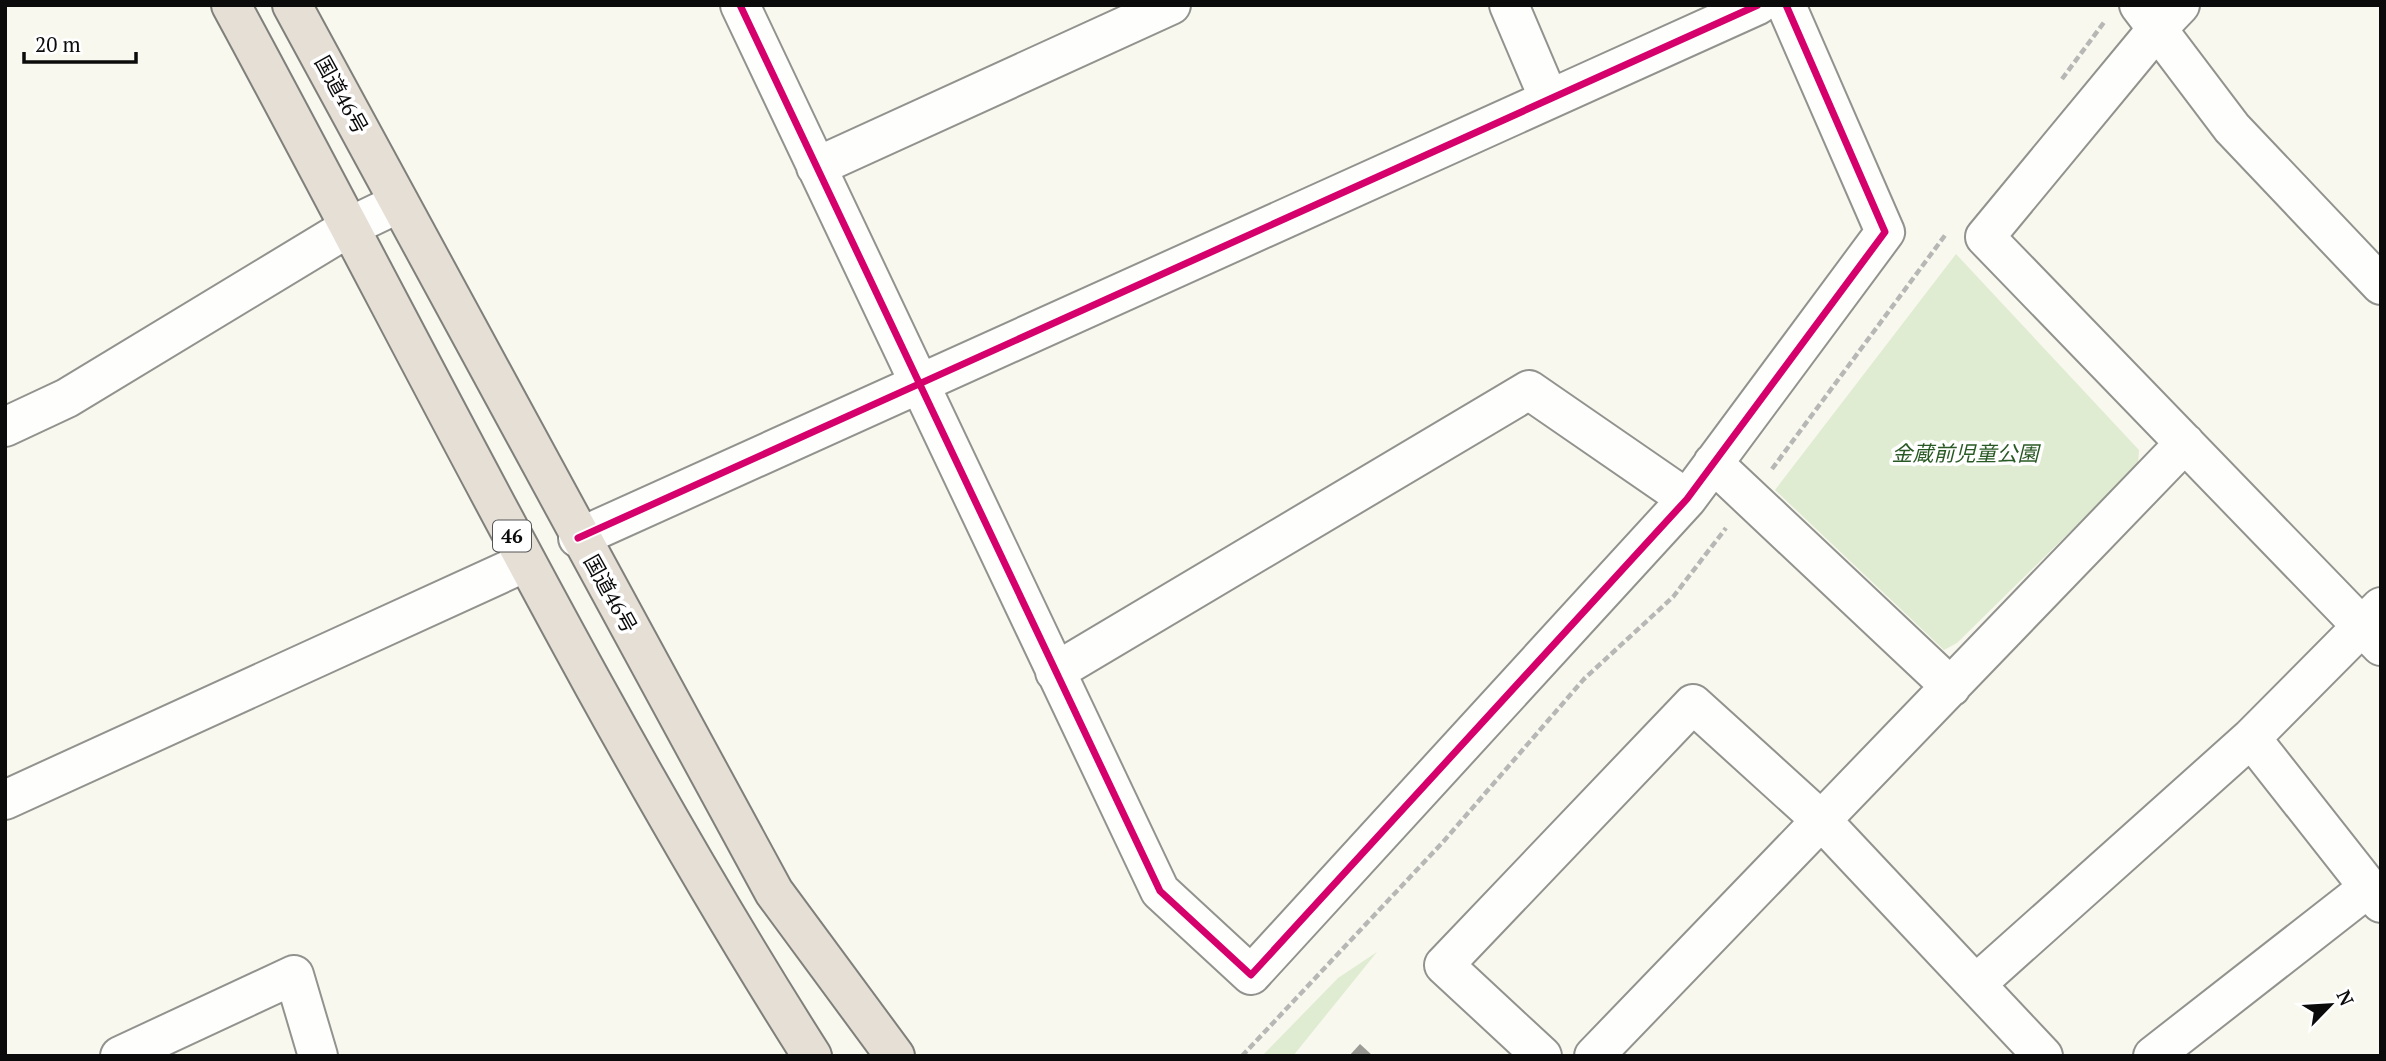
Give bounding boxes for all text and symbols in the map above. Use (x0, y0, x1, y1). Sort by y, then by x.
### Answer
scale bar (24, 21, 136, 65)
text: 20 m (35, 30, 81, 58)
street label: 国道46号 (309, 50, 375, 139)
park label: 金蔵前児童公園 (1892, 439, 2041, 467)
road number: 46 (493, 520, 531, 552)
street label: 国道46号 (578, 549, 644, 638)
north arrow (2295, 970, 2365, 1040)
text: N (2331, 986, 2360, 1010)

